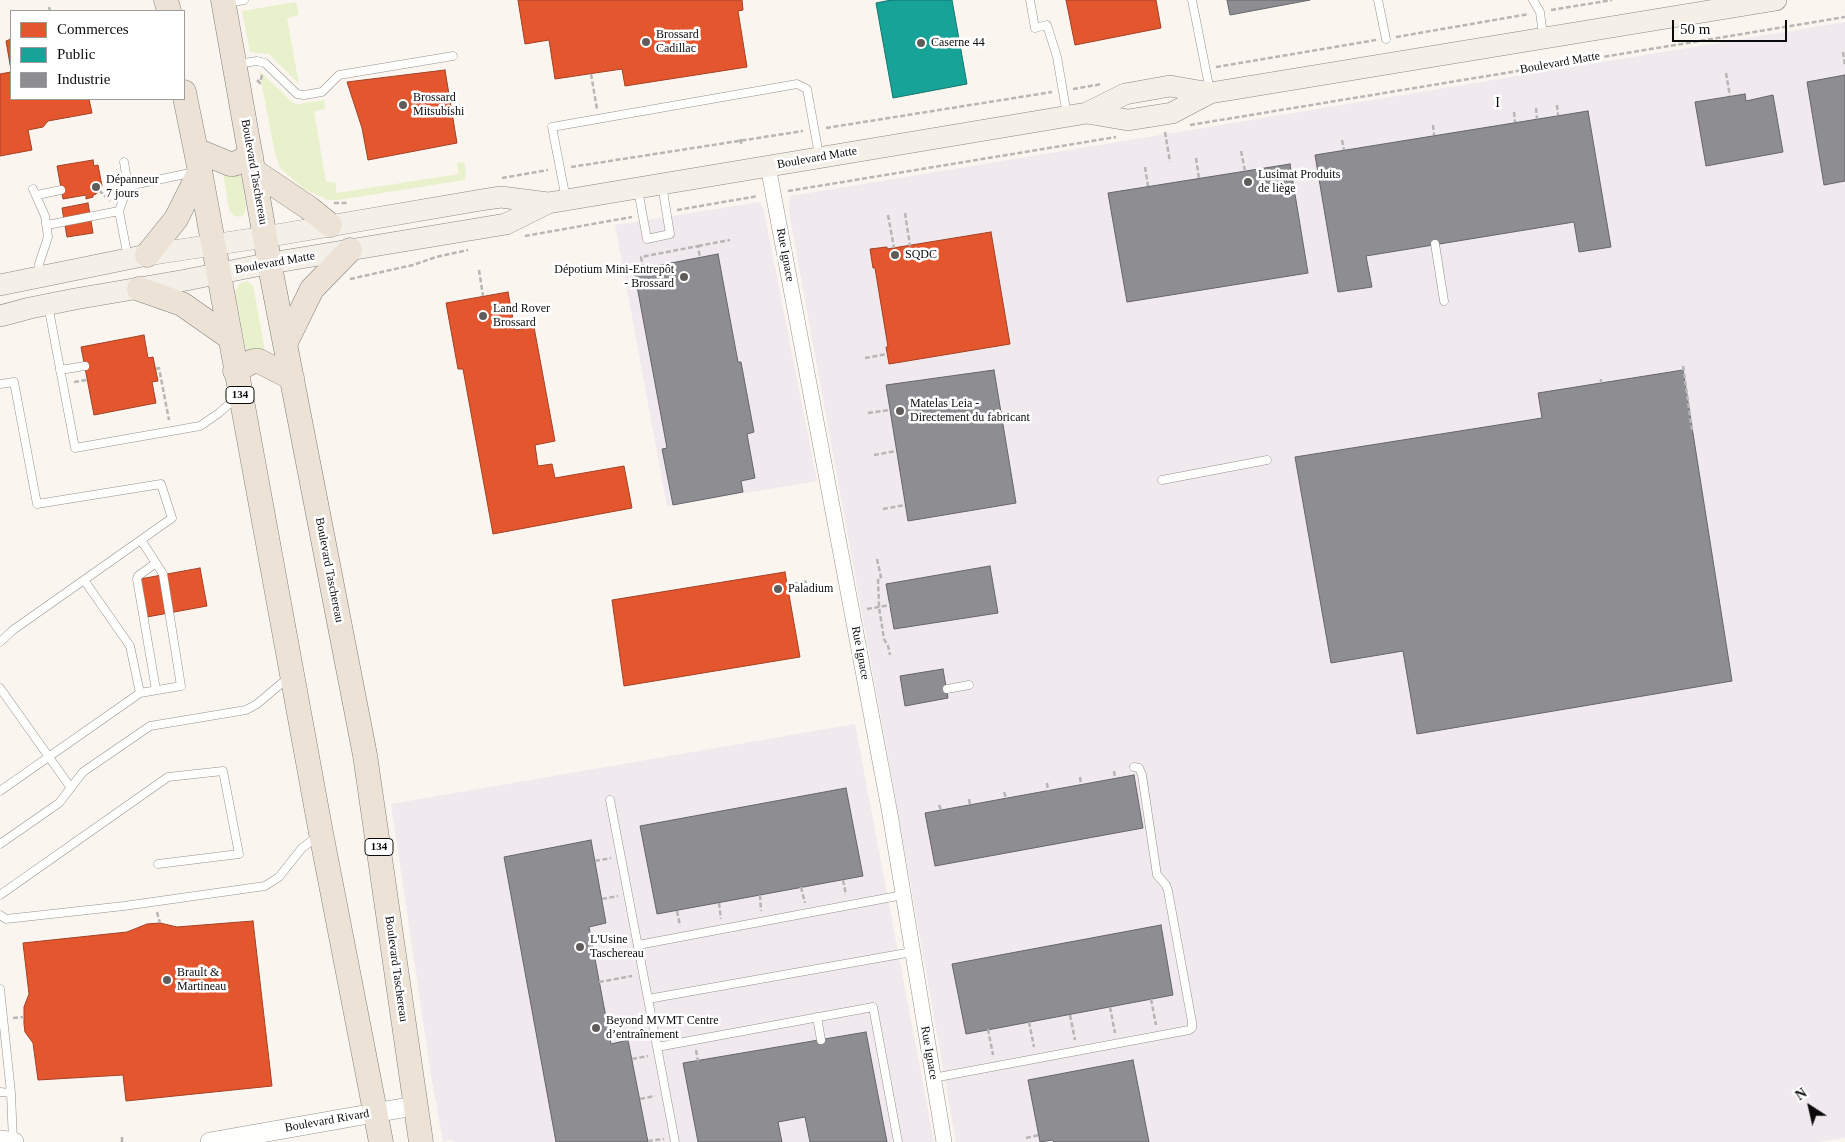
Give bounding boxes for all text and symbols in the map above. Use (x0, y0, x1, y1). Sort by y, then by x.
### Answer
legend (10, 10, 185, 100)
scale bar (1675, 10, 1790, 42)
text: Commerces (57, 21, 129, 37)
text: 50 m (1680, 21, 1710, 37)
place label: Brossard Cadillac (656, 28, 699, 56)
marker: Brossard Cadillac (640, 36, 652, 48)
place label: Caserne 44 (931, 36, 985, 50)
marker: Caserne 44 (915, 37, 927, 49)
text: Public (57, 46, 95, 62)
street label: Boulevard Matte (1519, 49, 1601, 77)
text: Industrie (57, 71, 110, 87)
place label: Brossard Mitsubishi (413, 91, 464, 119)
district label: I (1495, 95, 1501, 111)
marker: Brossard Mitsubishi (397, 99, 409, 111)
street label: Boulevard Taschereau (238, 118, 270, 226)
street label: Boulevard Matte (776, 144, 858, 172)
place label: Lusimat Produits de liège (1258, 168, 1340, 196)
place label: Dépanneur 7 jours (106, 173, 159, 201)
marker: Lusimat Produits de liège (1242, 176, 1254, 188)
marker: Dépanneur 7 jours (90, 181, 102, 193)
street label: Rue Ignace (773, 227, 797, 283)
place label: SQDC (905, 248, 937, 262)
street label: Boulevard Matte (234, 249, 316, 277)
marker: SQDC (889, 249, 901, 261)
place label: Dépotium Mini-Entrepôt - Brossard (554, 263, 674, 291)
marker: Dépotium Mini-Entrepôt - Brossard (678, 271, 690, 283)
place label: Land Rover Brossard (493, 302, 550, 330)
marker: Land Rover Brossard (477, 310, 489, 322)
road number: 134 (226, 386, 254, 404)
place label: Matelas Leia - Directement du fabricant (910, 397, 1030, 425)
marker: Matelas Leia - Directement du fabricant (894, 405, 906, 417)
street label: Boulevard Taschereau (312, 516, 346, 624)
place label: Paladium (788, 582, 833, 596)
marker: Paladium (772, 583, 784, 595)
street label: Rue Ignace (848, 625, 872, 681)
road number: 134 (365, 839, 393, 856)
street label: Boulevard Taschereau (381, 915, 411, 1023)
place label: L'Usine Taschereau (590, 933, 644, 961)
marker: L'Usine Taschereau (574, 941, 586, 953)
place label: Brault & Martineau (177, 966, 226, 994)
marker: Brault & Martineau (161, 974, 173, 986)
place label: Beyond MVMT Centre d’entraînement (606, 1014, 719, 1042)
marker: Beyond MVMT Centre d’entraînement (590, 1022, 602, 1034)
street label: Rue Ignace (917, 1025, 941, 1081)
north arrow (1785, 1082, 1835, 1132)
text: N (1793, 1085, 1810, 1103)
street label: Boulevard Rivard (284, 1106, 370, 1136)

